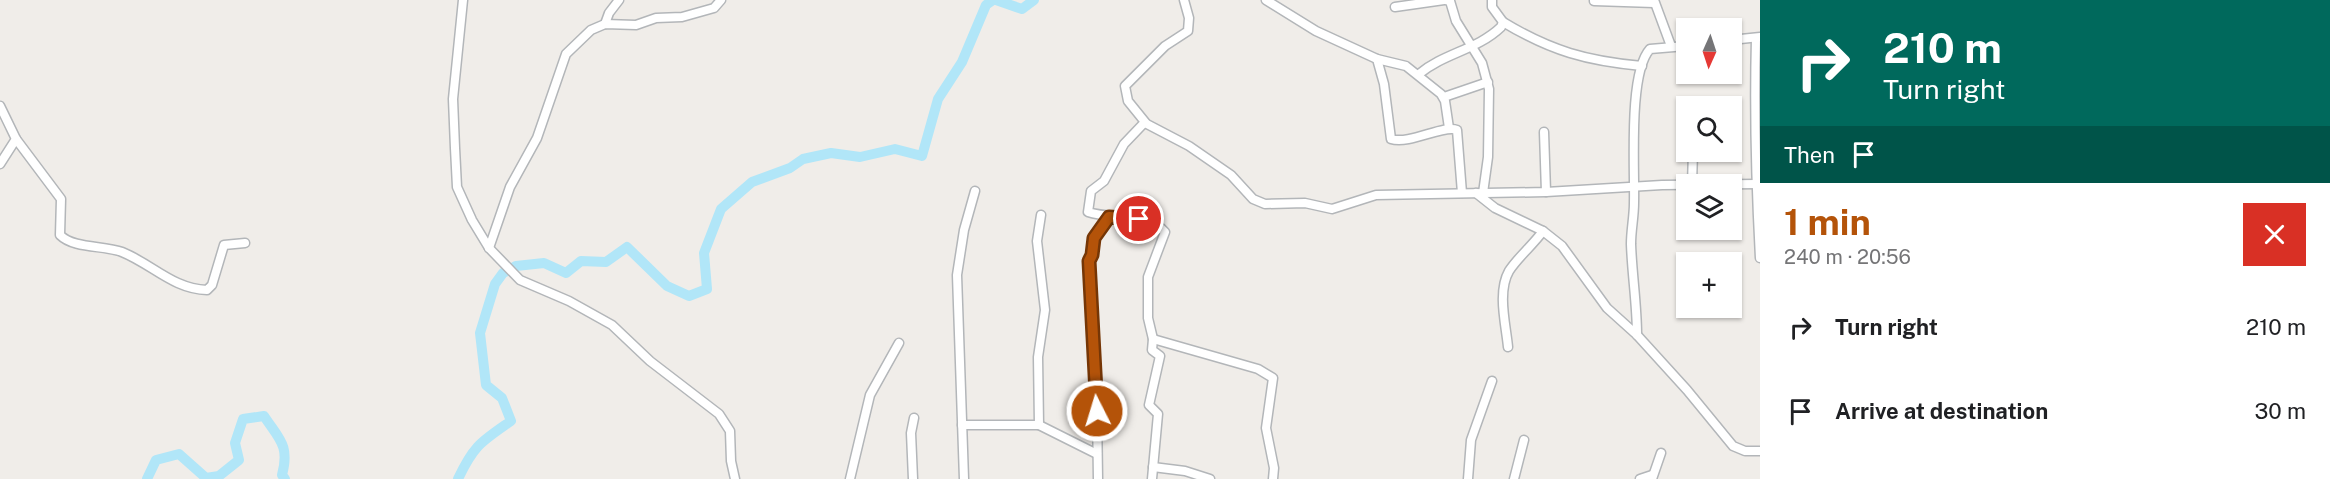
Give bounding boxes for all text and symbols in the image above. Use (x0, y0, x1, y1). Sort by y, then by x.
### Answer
north arrow (1676, 18, 1742, 84)
map controls (1676, 18, 1742, 318)
text: 210 m (1883, 23, 2002, 72)
icon: right (1784, 24, 1862, 102)
text: Turn right (1883, 73, 2006, 105)
button: search (1676, 96, 1742, 162)
icon: arrive (1847, 138, 1880, 171)
text: Then (1784, 142, 1835, 168)
button: layers (1676, 174, 1742, 240)
pin (1113, 193, 1164, 244)
text: 1 min (1784, 201, 1871, 243)
icon: arrive (1122, 202, 1155, 235)
button: close (2243, 203, 2306, 266)
text: 240 m · 20:56 (1784, 245, 1911, 269)
button: + (1676, 252, 1742, 318)
icon: right (1784, 311, 1817, 344)
text: Turn right (1835, 314, 1938, 340)
text: 210 m (2246, 314, 2306, 340)
position arrow (1065, 379, 1129, 443)
icon: arrive (1784, 395, 1817, 428)
text: Arrive at destination (1835, 398, 2048, 424)
text: 30 m (2254, 398, 2306, 424)

